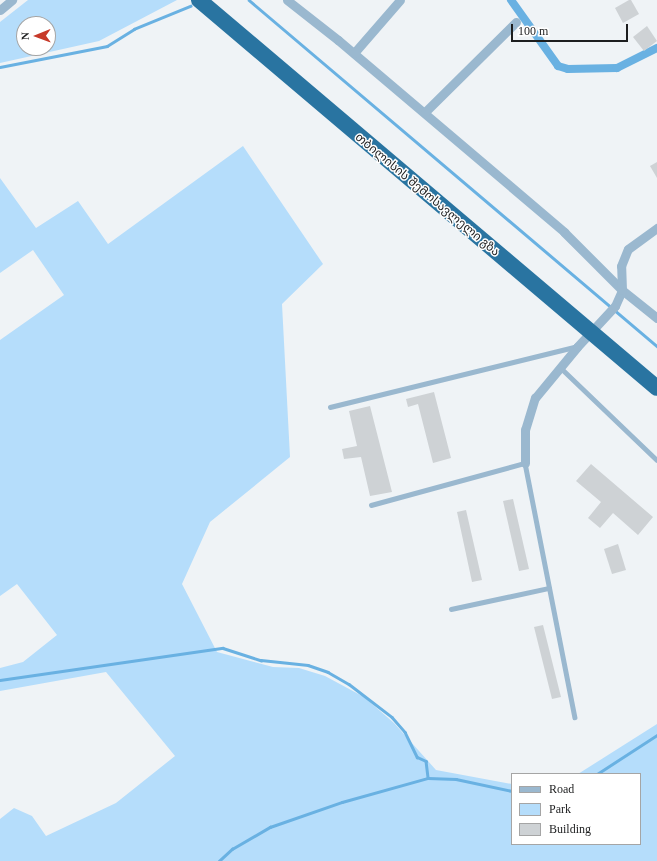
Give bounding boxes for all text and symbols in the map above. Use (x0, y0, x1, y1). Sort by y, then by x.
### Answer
north arrow (16, 16, 56, 56)
scale bar (513, 16, 630, 42)
text: 100 m (518, 24, 548, 38)
text: N (19, 32, 31, 40)
street label: თბილისის შემოსავლელი გზა (352, 130, 502, 260)
legend (511, 773, 641, 845)
text: Road (549, 782, 574, 796)
text: Park (549, 802, 571, 816)
text: Building (549, 822, 591, 836)

